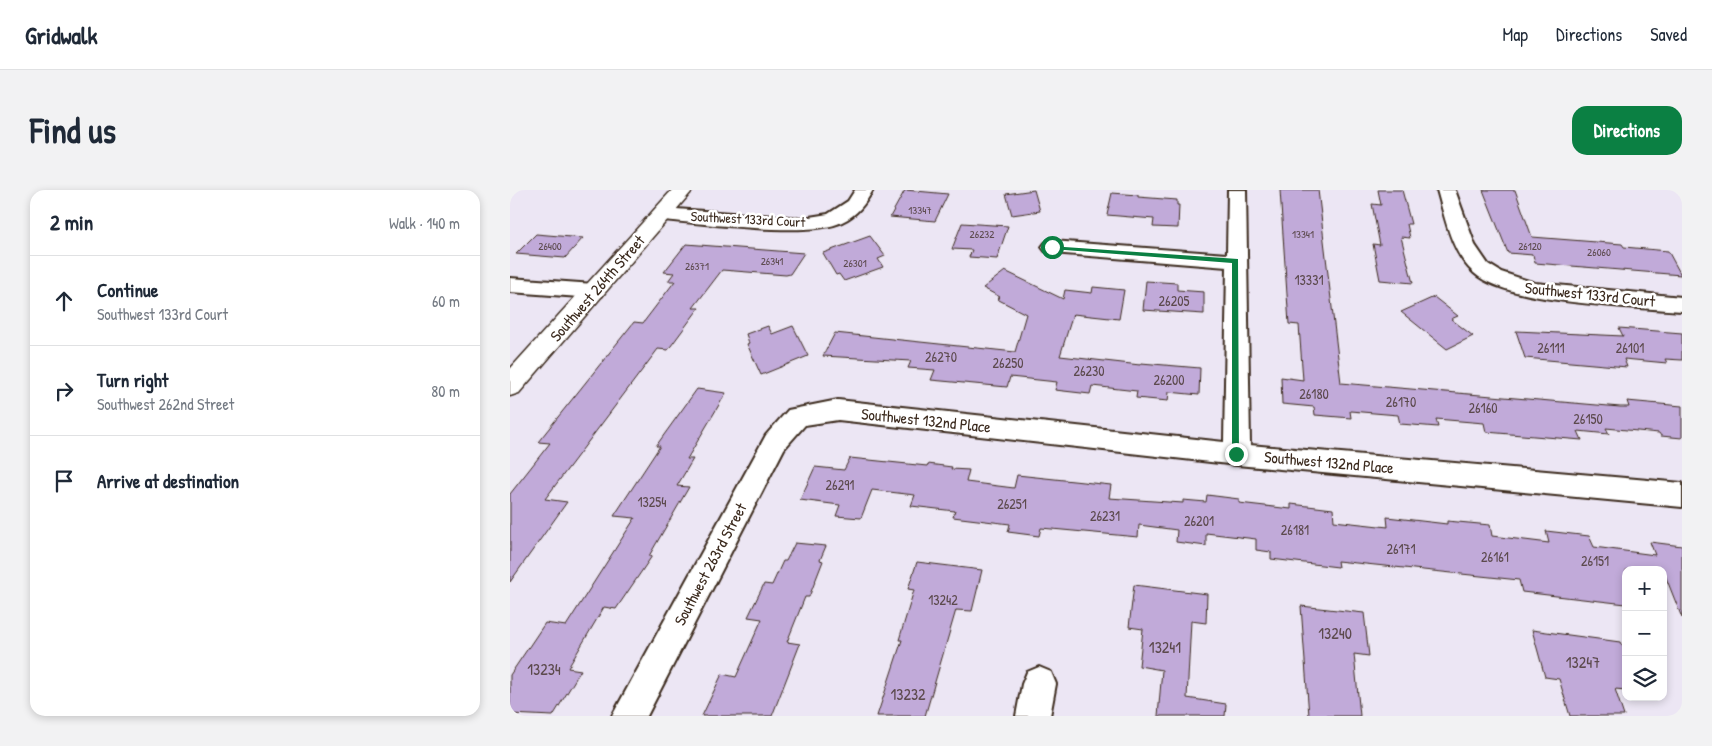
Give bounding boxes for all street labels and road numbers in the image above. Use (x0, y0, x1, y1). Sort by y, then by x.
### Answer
street label: Southwest 133rd Court (690, 206, 806, 231)
street label: Southwest 264th Street (545, 230, 650, 346)
street label: Southwest 133rd Court (1524, 276, 1657, 312)
street label: Southwest 132nd Place (860, 402, 992, 438)
street label: Southwest 132nd Place (1263, 445, 1395, 479)
street label: Southwest 263rd Street (668, 498, 752, 629)

